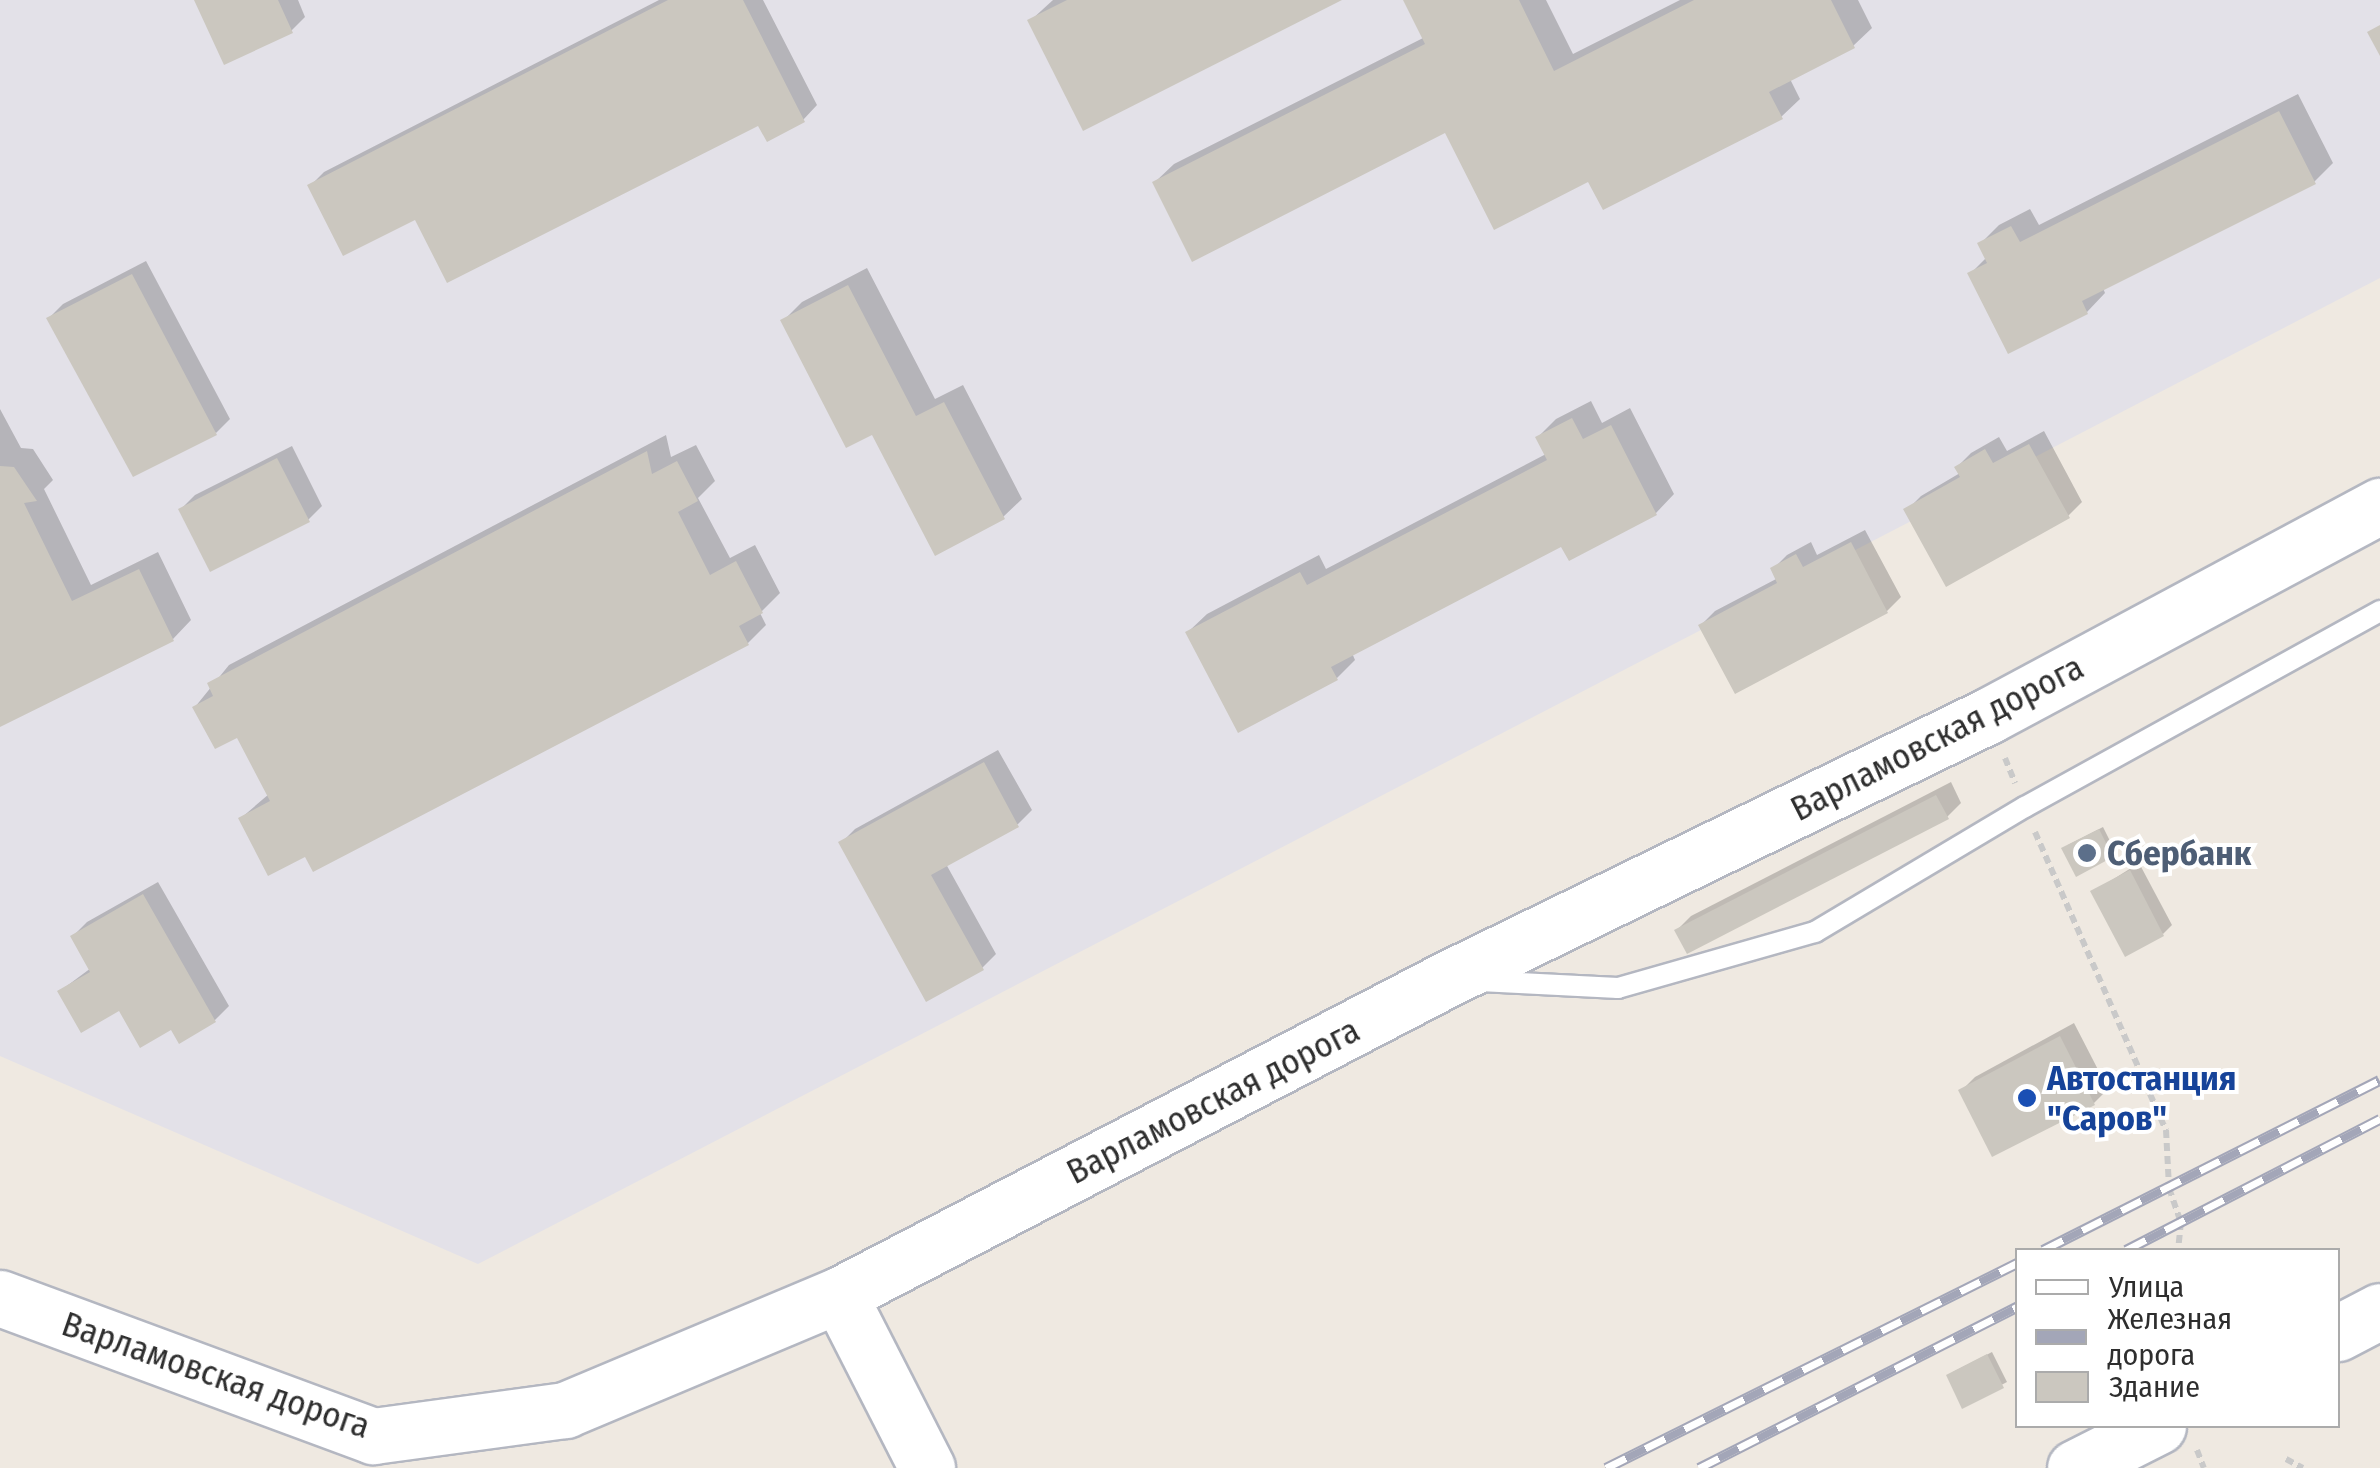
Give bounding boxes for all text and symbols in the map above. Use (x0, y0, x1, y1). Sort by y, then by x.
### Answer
street label: Варламовская дорога (1784, 646, 2090, 830)
place label: Сбербанк (2107, 832, 2251, 874)
marker: Сбербанк (2076, 842, 2098, 864)
street label: Варламовская дорога (1060, 1009, 1366, 1193)
place label: Автостанция "Саров" (2047, 1057, 2236, 1139)
marker: Автостанция "Саров" (2016, 1087, 2038, 1109)
legend (2015, 1248, 2340, 1428)
text: Улица (2109, 1269, 2184, 1305)
text: Железная дорога (2107, 1301, 2232, 1373)
street label: Варламовская дорога (57, 1303, 375, 1447)
text: Здание (2109, 1369, 2200, 1405)

